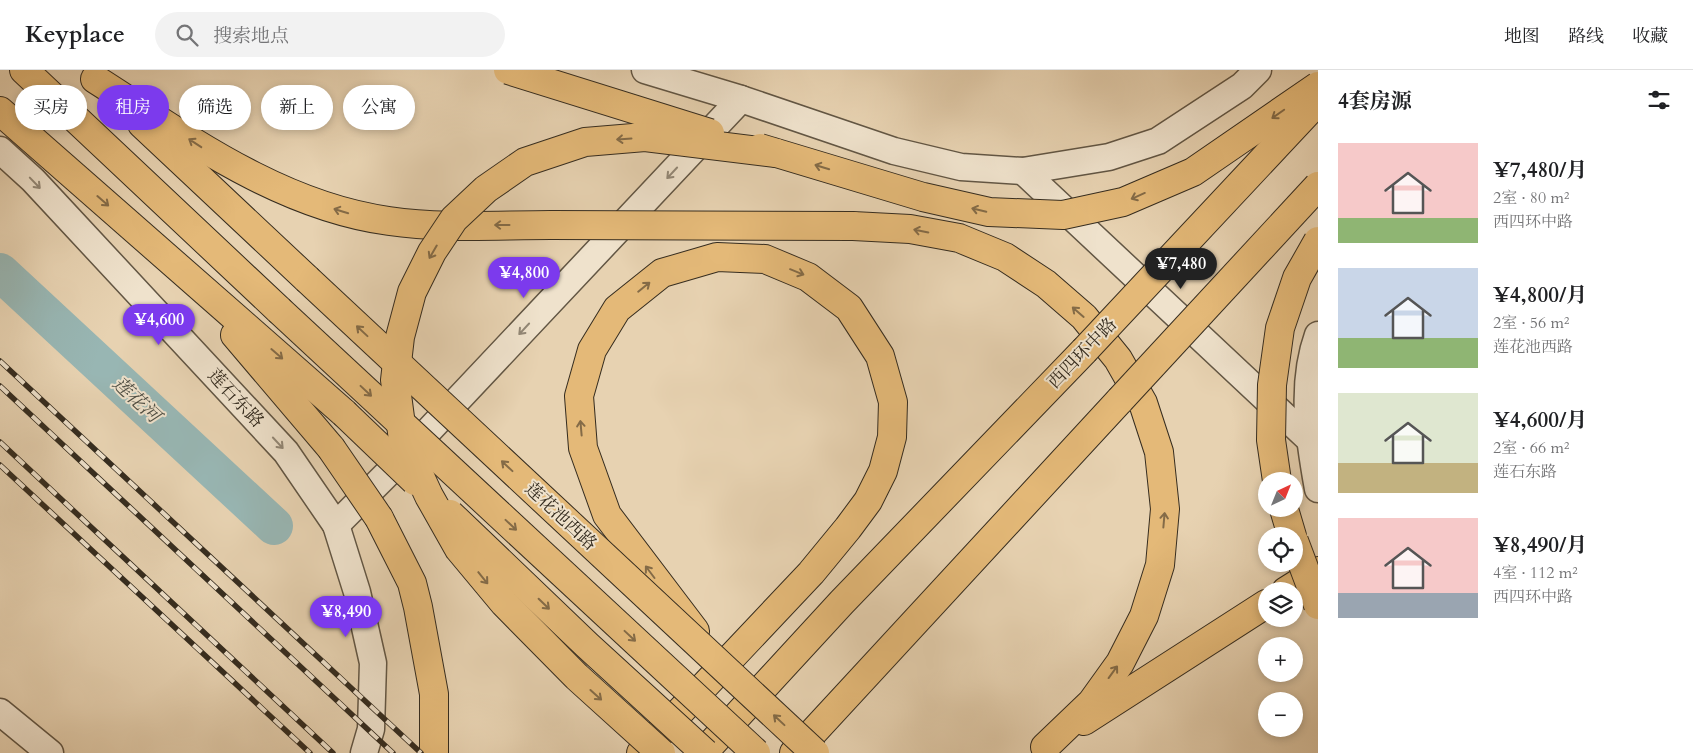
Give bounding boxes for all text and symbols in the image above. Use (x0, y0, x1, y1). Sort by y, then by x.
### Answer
search box (155, 12, 505, 57)
text: Keyplace (25, 18, 125, 51)
icon: search (173, 21, 201, 49)
text: 搜索地点 (213, 23, 289, 49)
text: 地图 (1504, 24, 1540, 49)
text: 路线 (1568, 24, 1604, 49)
text: 收藏 (1632, 24, 1668, 49)
chip: 买房 (15, 85, 87, 130)
chip: 租房 (97, 85, 169, 130)
chip: 筛选 (179, 85, 251, 130)
chip: 新上 (261, 85, 333, 130)
chip: 公寓 (343, 85, 415, 130)
icon: filters (1645, 86, 1673, 114)
text: 4套房源 (1338, 87, 1412, 116)
one-way arrow (1271, 109, 1285, 119)
one-way arrow (616, 134, 632, 144)
one-way arrow (188, 137, 202, 147)
text: ¥7,480/月 (1493, 156, 1587, 185)
one-way arrow (815, 162, 831, 172)
icon: home (1378, 163, 1438, 223)
one-way arrow (666, 167, 678, 179)
one-way arrow (29, 177, 41, 190)
text: 2室 · 80 m² (1493, 187, 1569, 209)
one-way arrow (1131, 191, 1146, 201)
one-way arrow (96, 195, 109, 207)
one-way arrow (334, 205, 350, 215)
one-way arrow (971, 205, 987, 214)
text: 西四环中路 (1493, 211, 1573, 233)
one-way arrow (495, 220, 511, 230)
one-way arrow (914, 225, 930, 235)
one-way arrow (427, 244, 437, 258)
pin: ¥7,480 (1140, 248, 1222, 290)
text: ¥7,480 (1156, 253, 1206, 275)
pin: ¥4,800 (483, 256, 565, 299)
text: ¥4,800 (499, 262, 549, 284)
one-way arrow (789, 268, 804, 277)
text: ¥4,800/月 (1493, 281, 1587, 310)
one-way arrow (638, 282, 651, 293)
icon: home (1378, 288, 1438, 348)
pin: ¥4,600 (118, 304, 200, 346)
one-way arrow (1072, 306, 1085, 318)
text: ¥4,600 (134, 309, 184, 331)
street label: 西四环中路 (1042, 312, 1123, 394)
text: 2室 · 56 m² (1493, 312, 1569, 334)
one-way arrow (518, 323, 530, 336)
one-way arrow (356, 325, 369, 337)
text: 莲花池西路 (1493, 336, 1573, 358)
one-way arrow (271, 348, 284, 360)
street label: 莲石东路 (202, 363, 269, 433)
water label: 莲花河 (107, 371, 168, 431)
one-way arrow (360, 385, 373, 397)
text: ¥4,600/月 (1493, 406, 1587, 435)
icon: home (1378, 413, 1438, 473)
one-way arrow (577, 420, 586, 436)
one-way arrow (272, 436, 284, 449)
text: 2室 · 66 m² (1493, 437, 1569, 459)
one-way arrow (500, 460, 513, 471)
text: 莲石东路 (1493, 461, 1557, 483)
north arrow (1258, 472, 1302, 518)
map controls (1258, 472, 1303, 737)
street label: 莲花池西路 (519, 477, 602, 556)
one-way arrow (1159, 513, 1169, 529)
one-way arrow (504, 519, 517, 531)
button: locate (1258, 527, 1303, 572)
text: ¥8,490/月 (1493, 531, 1587, 560)
icon: home (1378, 538, 1438, 598)
text: 4室 · 112 m² (1493, 562, 1578, 584)
one-way arrow (645, 565, 656, 578)
one-way arrow (478, 572, 489, 585)
button: layers (1258, 582, 1303, 627)
text: 西四环中路 (1493, 586, 1573, 608)
pin: ¥8,490 (305, 596, 387, 638)
one-way arrow (538, 598, 550, 610)
text: ¥8,490 (321, 601, 371, 623)
one-way arrow (624, 630, 636, 642)
button: + (1258, 637, 1303, 682)
one-way arrow (1108, 665, 1118, 679)
one-way arrow (590, 689, 603, 701)
button: − (1258, 692, 1303, 737)
one-way arrow (773, 714, 785, 726)

